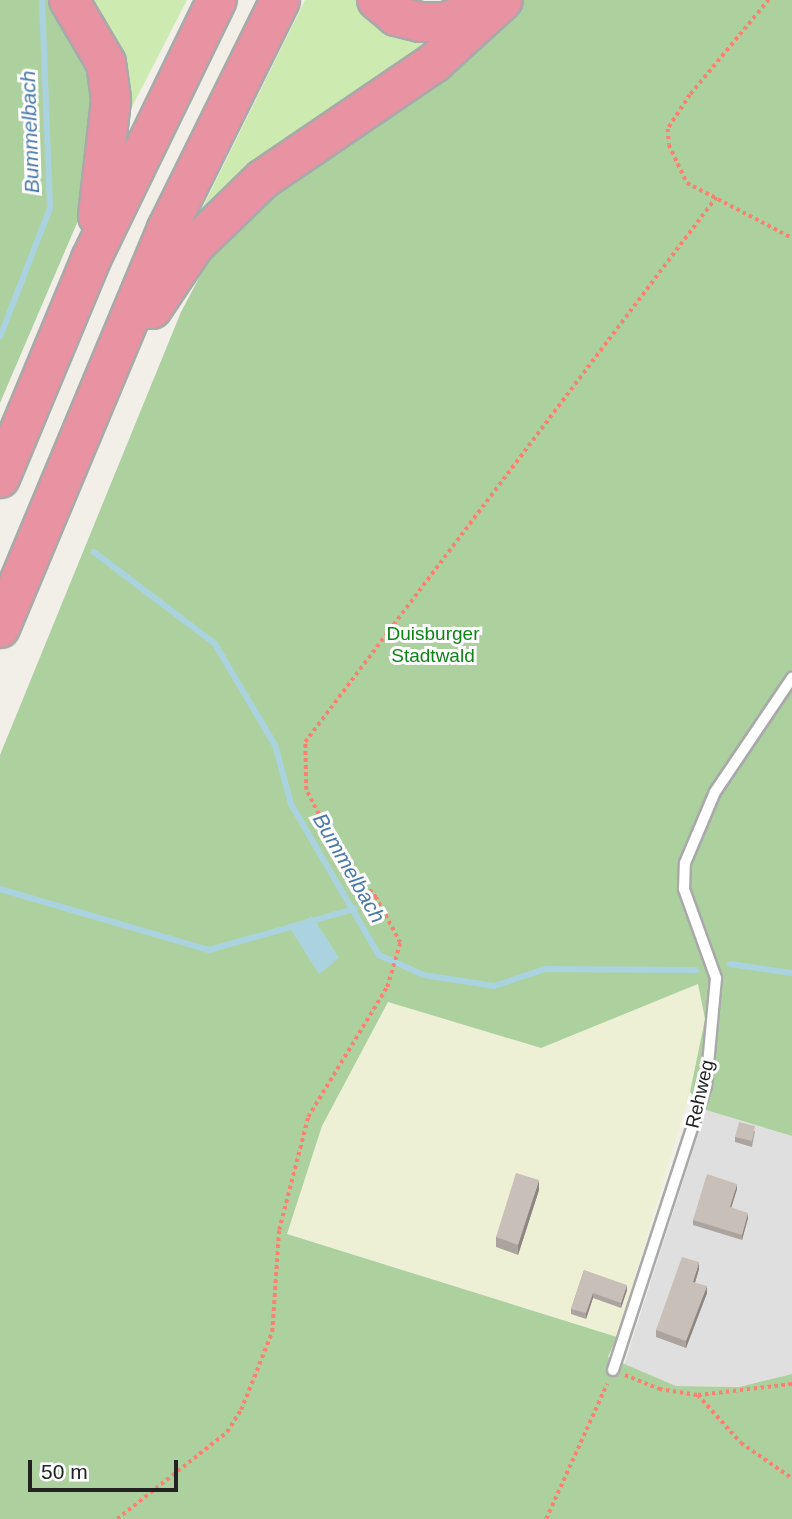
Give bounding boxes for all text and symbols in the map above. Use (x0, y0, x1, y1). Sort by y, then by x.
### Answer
water label: Bummelbach (15, 70, 45, 194)
park label: Duisburger Stadtwald (387, 623, 479, 667)
water label: Bummelbach (307, 809, 391, 927)
street label: Rehweg (681, 1057, 719, 1131)
scale bar (32, 1446, 182, 1490)
text: 50 m (41, 1460, 88, 1483)

